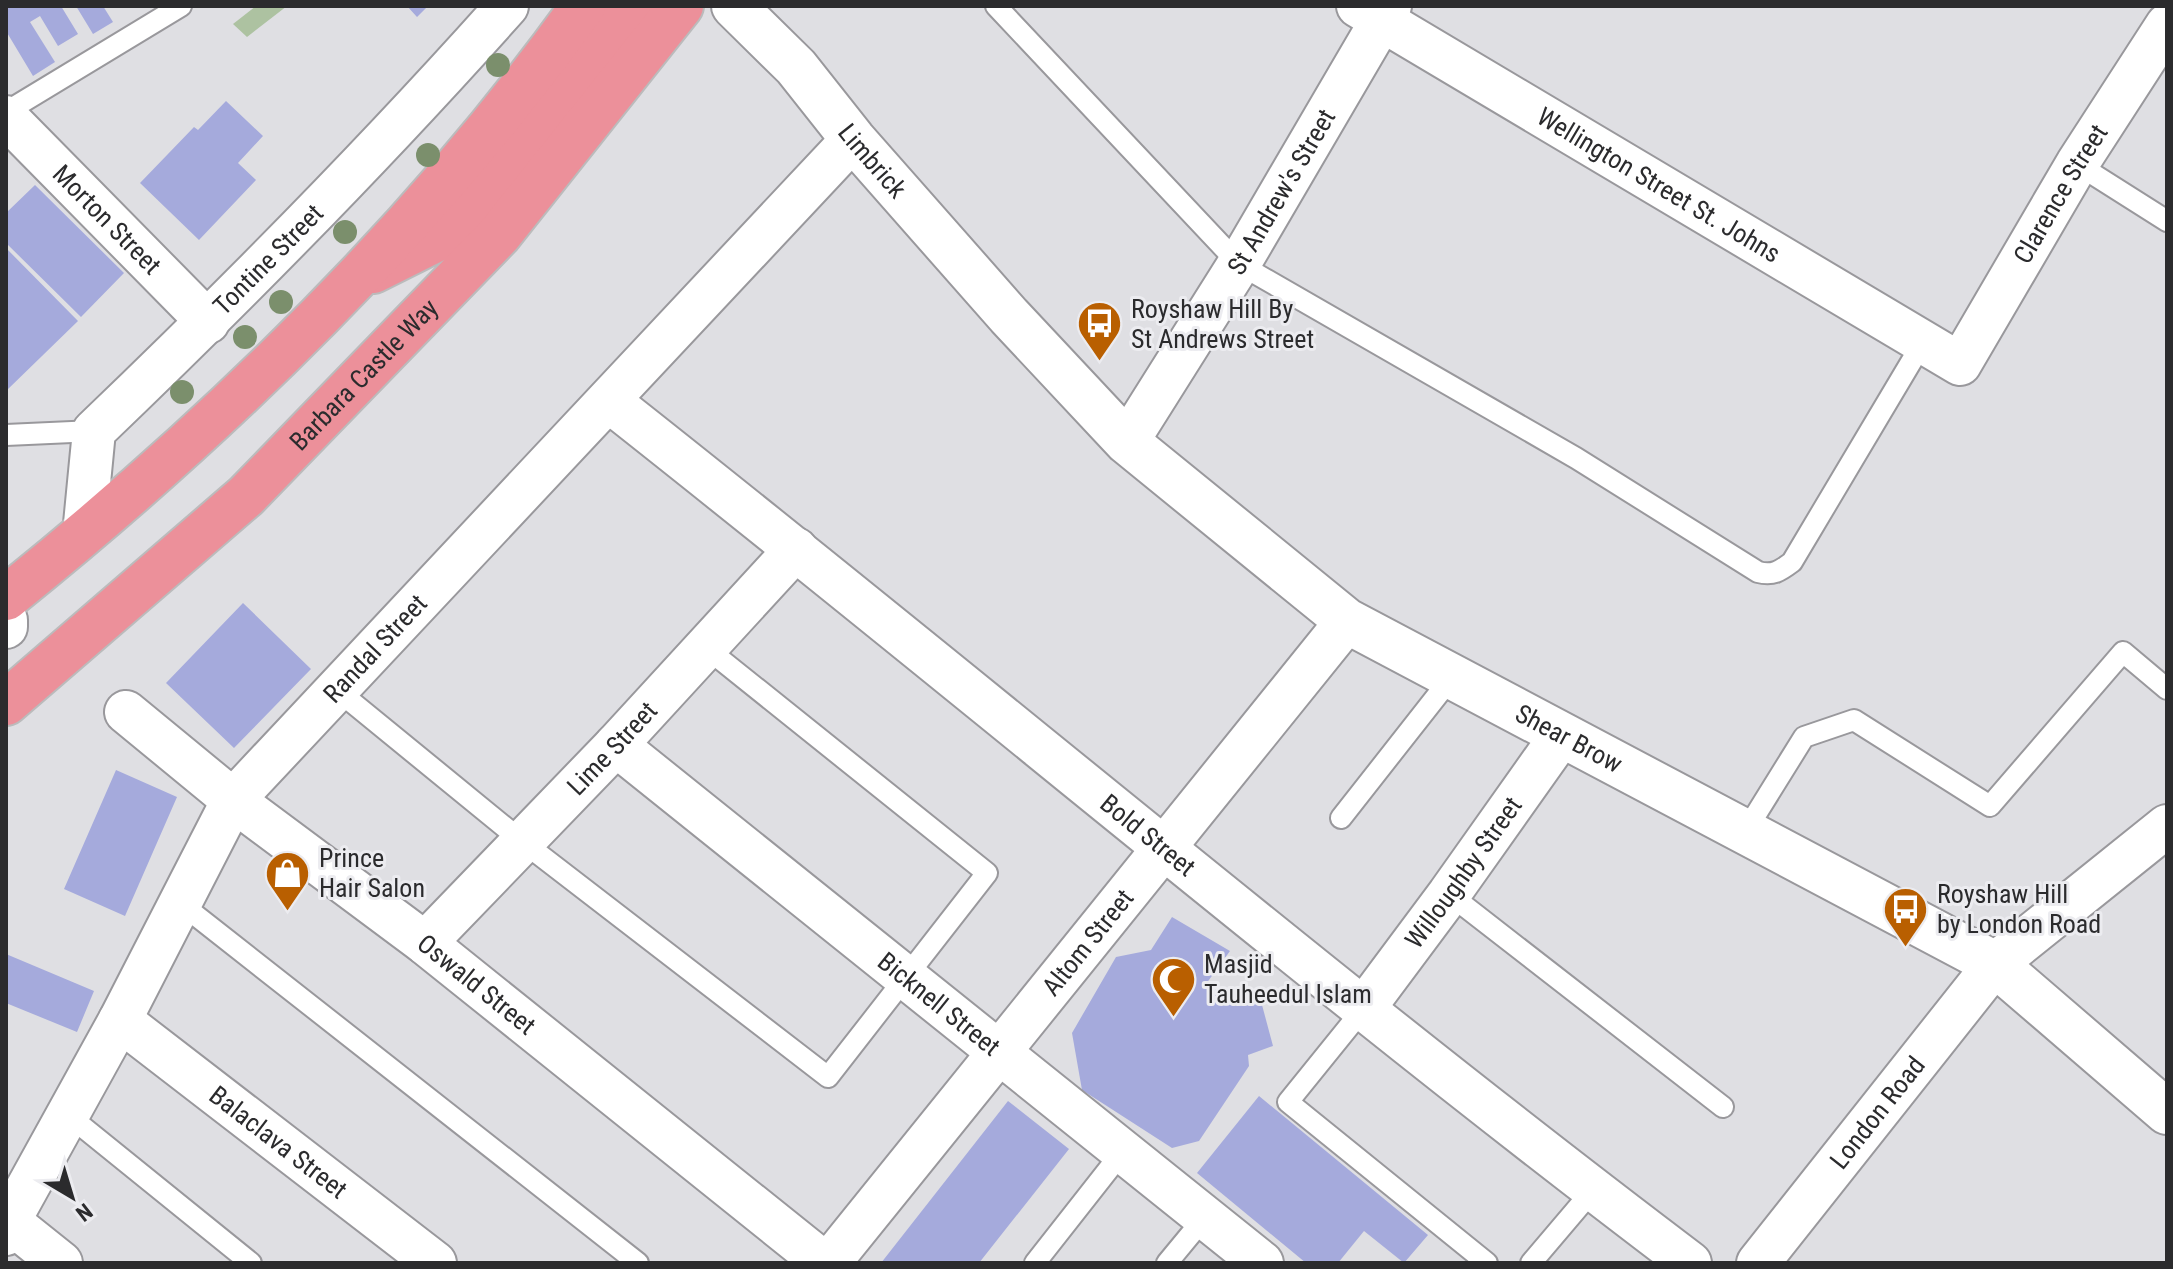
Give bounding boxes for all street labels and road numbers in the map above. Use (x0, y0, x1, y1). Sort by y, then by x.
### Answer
street label: Wellington Street St. Johns (1532, 101, 1786, 269)
street label: St Andrew's Street (1221, 104, 1341, 280)
street label: Limbrick (832, 118, 913, 204)
street label: Clarence Street (2007, 119, 2114, 269)
street label: Morton Street (47, 159, 167, 280)
street label: Tontine Street (207, 198, 329, 321)
street label: Barbara Castle Way (284, 293, 444, 457)
street label: Randal Street (317, 588, 433, 709)
street label: Lime Street (561, 696, 663, 801)
street label: Shear Brow (1510, 698, 1627, 779)
street label: Bold Street (1095, 788, 1201, 882)
street label: Willoughby Street (1399, 791, 1528, 954)
street label: Altom Street (1036, 883, 1140, 1002)
street label: Oswald Street (411, 928, 542, 1041)
street label: Bicknell Street (872, 946, 1006, 1062)
street label: London Road (1824, 1050, 1931, 1175)
street label: Balaclava Street (204, 1080, 353, 1205)

